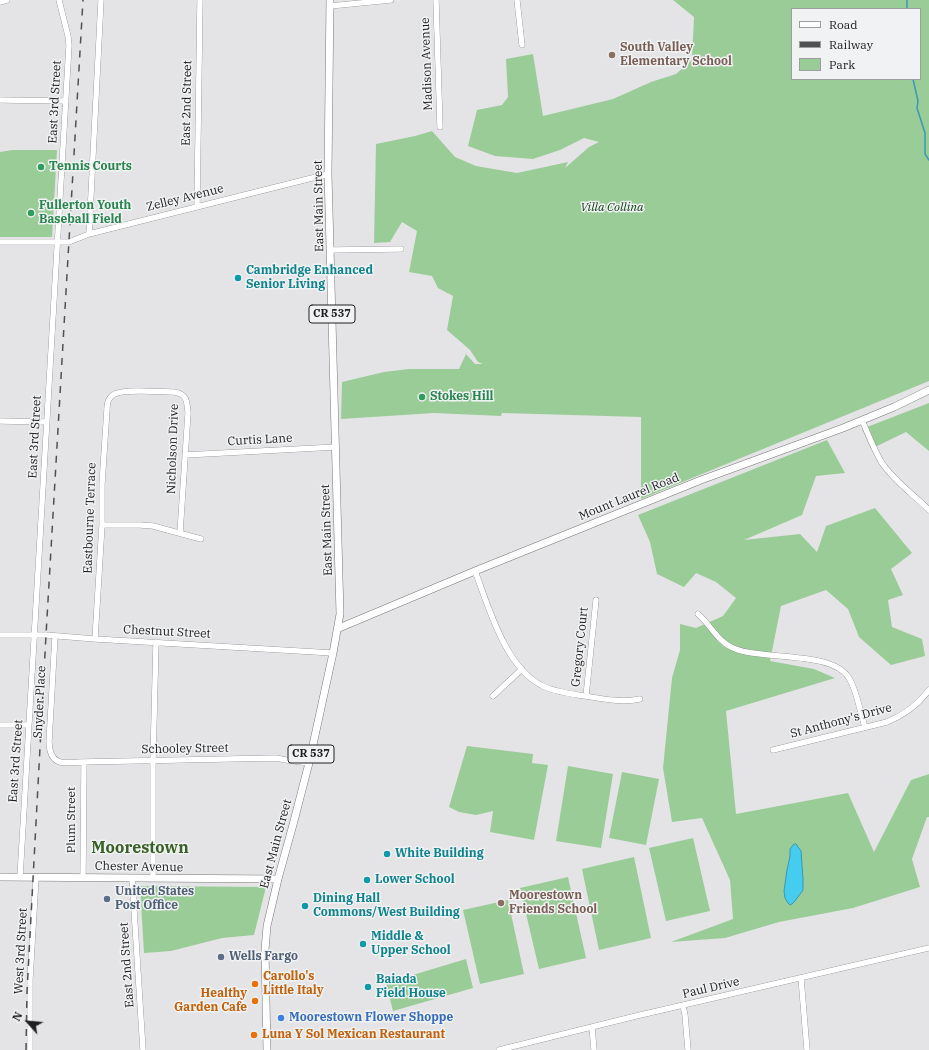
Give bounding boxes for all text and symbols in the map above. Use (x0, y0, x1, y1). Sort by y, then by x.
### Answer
legend (791, 8, 921, 80)
street label: Madison Avenue (418, 17, 436, 111)
text: Road (829, 17, 858, 32)
text: Railway (829, 37, 873, 52)
place label: South Valley Elementary School (620, 41, 732, 69)
marker: South Valley Elementary School (607, 50, 617, 60)
text: Park (829, 57, 855, 72)
street label: East 3rd Street (46, 60, 64, 144)
street label: East 2nd Street (179, 60, 195, 146)
place label: Tennis Courts (49, 160, 132, 174)
street label: East Main Street (311, 160, 327, 252)
marker: Tennis Courts (36, 162, 46, 172)
street label: Zelley Avenue (145, 181, 225, 215)
place label: Fullerton Youth Baseball Field (39, 199, 131, 227)
park label: Villa Collina (580, 201, 644, 215)
marker: Fullerton Youth Baseball Field (26, 208, 36, 218)
place label: Cambridge Enhanced Senior Living (246, 264, 373, 292)
marker: Cambridge Enhanced Senior Living (233, 273, 243, 283)
road number: CR 537 (309, 305, 355, 323)
place label: Stokes Hill (430, 390, 494, 404)
marker: Stokes Hill (417, 392, 427, 402)
street label: East 3rd Street (26, 395, 44, 479)
street label: Nicholson Drive (164, 404, 182, 494)
street label: Curtis Lane (227, 431, 293, 449)
street label: Eastbourne Terrace (81, 462, 99, 574)
street label: Mount Laurel Road (577, 470, 681, 524)
street label: East Main Street (318, 484, 336, 576)
street label: Gregory Court (569, 606, 591, 688)
street label: Chestnut Street (123, 623, 211, 641)
street label: Snyder Place (31, 665, 49, 739)
street label: St Anthony's Drive (789, 701, 893, 741)
street label: East 3rd Street (6, 719, 26, 803)
street label: Schooley Street (141, 741, 229, 757)
road number: CR 537 (288, 745, 334, 763)
street label: Plum Street (65, 787, 79, 853)
street label: East Main Street (257, 798, 295, 890)
district label: Moorestown (91, 838, 189, 858)
place label: White Building (395, 847, 484, 861)
marker: White Building (382, 849, 392, 859)
street label: Chester Avenue (95, 859, 183, 875)
place label: Lower School (375, 873, 455, 887)
marker: Lower School (362, 875, 372, 885)
place label: United States Post Office (115, 885, 194, 913)
place label: Moorestown Friends School (509, 889, 597, 917)
place label: Dining Hall Commons/West Building (313, 892, 460, 920)
marker: United States Post Office (102, 894, 112, 904)
marker: Moorestown Friends School (496, 898, 506, 908)
marker: Dining Hall Commons/West Building (300, 901, 310, 911)
street label: West 3rd Street (12, 907, 30, 995)
street label: East 2nd Street (117, 922, 137, 1008)
place label: Middle & Upper School (371, 930, 451, 958)
marker: Middle & Upper School (358, 939, 368, 949)
place label: Wells Fargo (229, 950, 298, 964)
marker: Wells Fargo (216, 952, 226, 962)
place label: Carollo's Little Italy (263, 970, 324, 998)
place label: Baiada Field House (376, 973, 446, 1001)
street label: Paul Drive (681, 974, 741, 1002)
marker: Carollo's Little Italy (250, 979, 260, 989)
marker: Baiada Field House (363, 982, 373, 992)
place label: Healthy Garden Cafe (174, 987, 247, 1015)
marker: Healthy Garden Cafe (250, 996, 260, 1006)
north arrow (8, 1002, 48, 1042)
text: N (9, 1010, 26, 1024)
place label: Moorestown Flower Shoppe (289, 1011, 453, 1025)
marker: Moorestown Flower Shoppe (276, 1013, 286, 1023)
place label: Luna Y Sol Mexican Restaurant (262, 1028, 445, 1042)
marker: Luna Y Sol Mexican Restaurant (249, 1030, 259, 1040)

